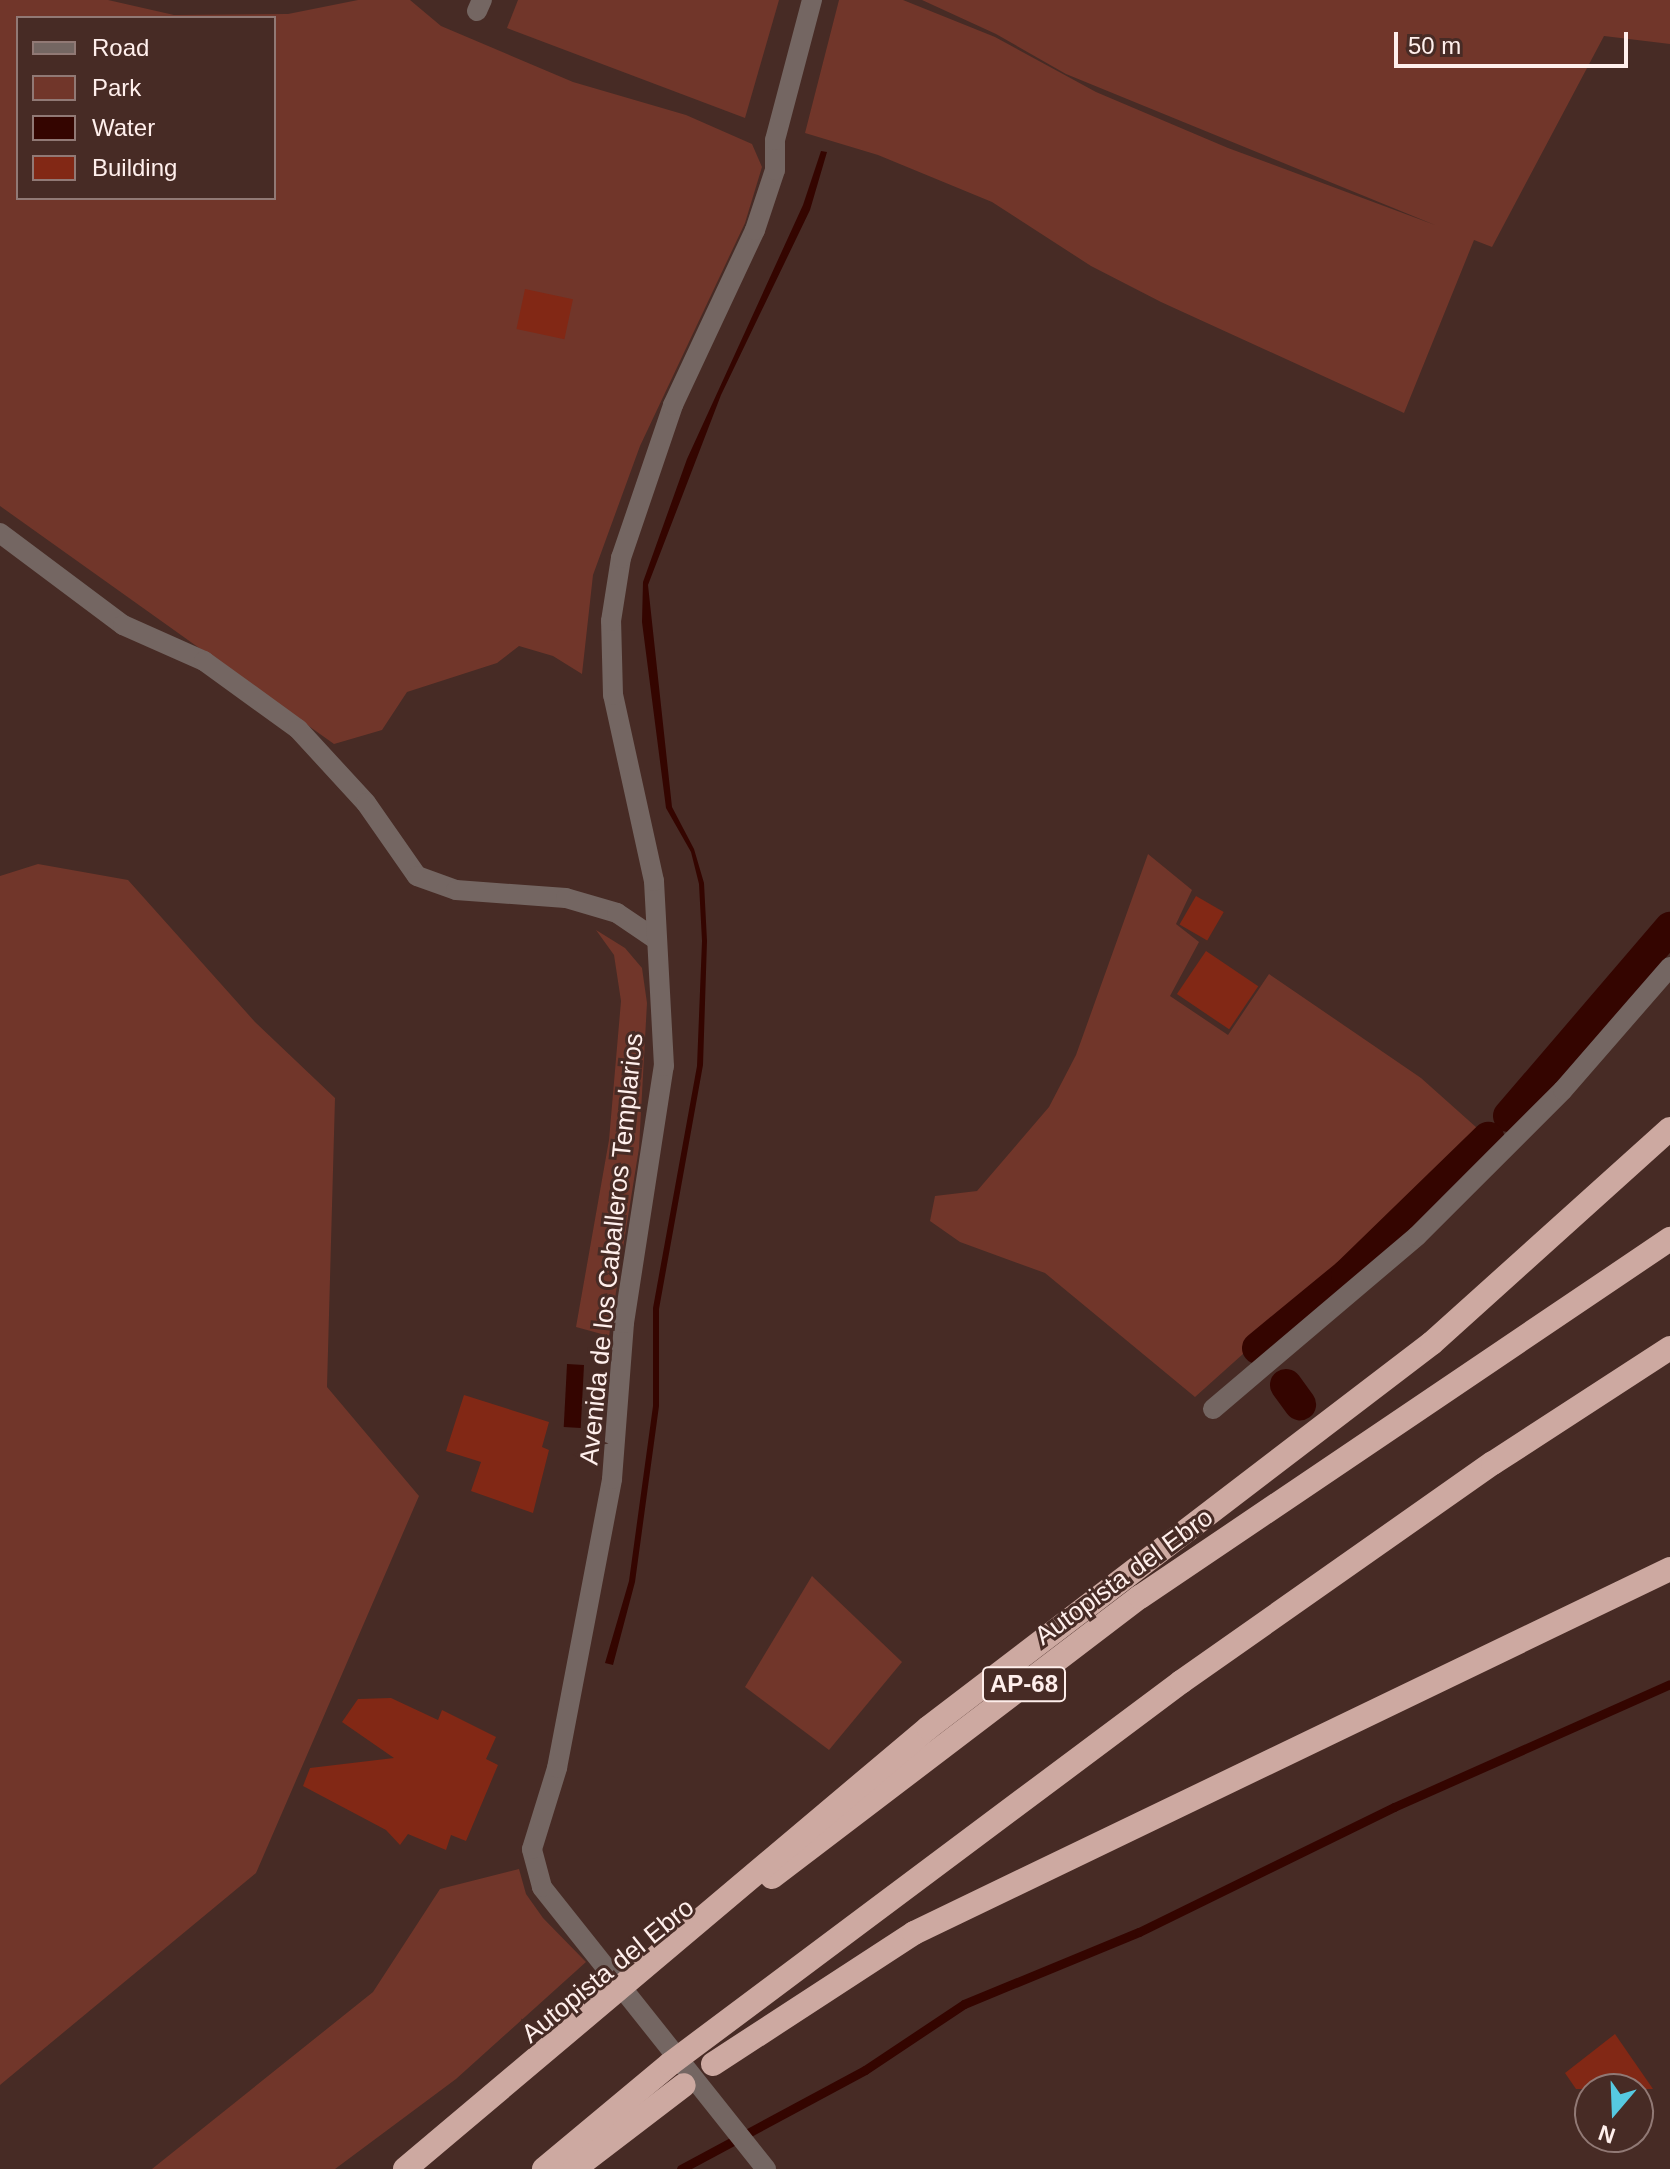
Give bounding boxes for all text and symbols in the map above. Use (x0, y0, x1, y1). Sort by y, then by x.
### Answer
legend (16, 16, 276, 200)
scale bar (1398, 16, 1632, 66)
text: 50 m (1408, 32, 1461, 59)
text: Road (92, 34, 149, 61)
text: Park (92, 74, 141, 101)
text: Water (92, 114, 155, 141)
text: Building (92, 154, 177, 181)
street label: Avenida de los Caballeros Templarios (574, 1031, 650, 1467)
street label: Autopista del Ebro (1029, 1502, 1219, 1652)
road number: AP-68 (980, 1664, 1068, 1704)
street label: Autopista del Ebro (516, 1892, 700, 2050)
north arrow (1574, 2073, 1654, 2153)
text: N (1595, 2120, 1618, 2149)

